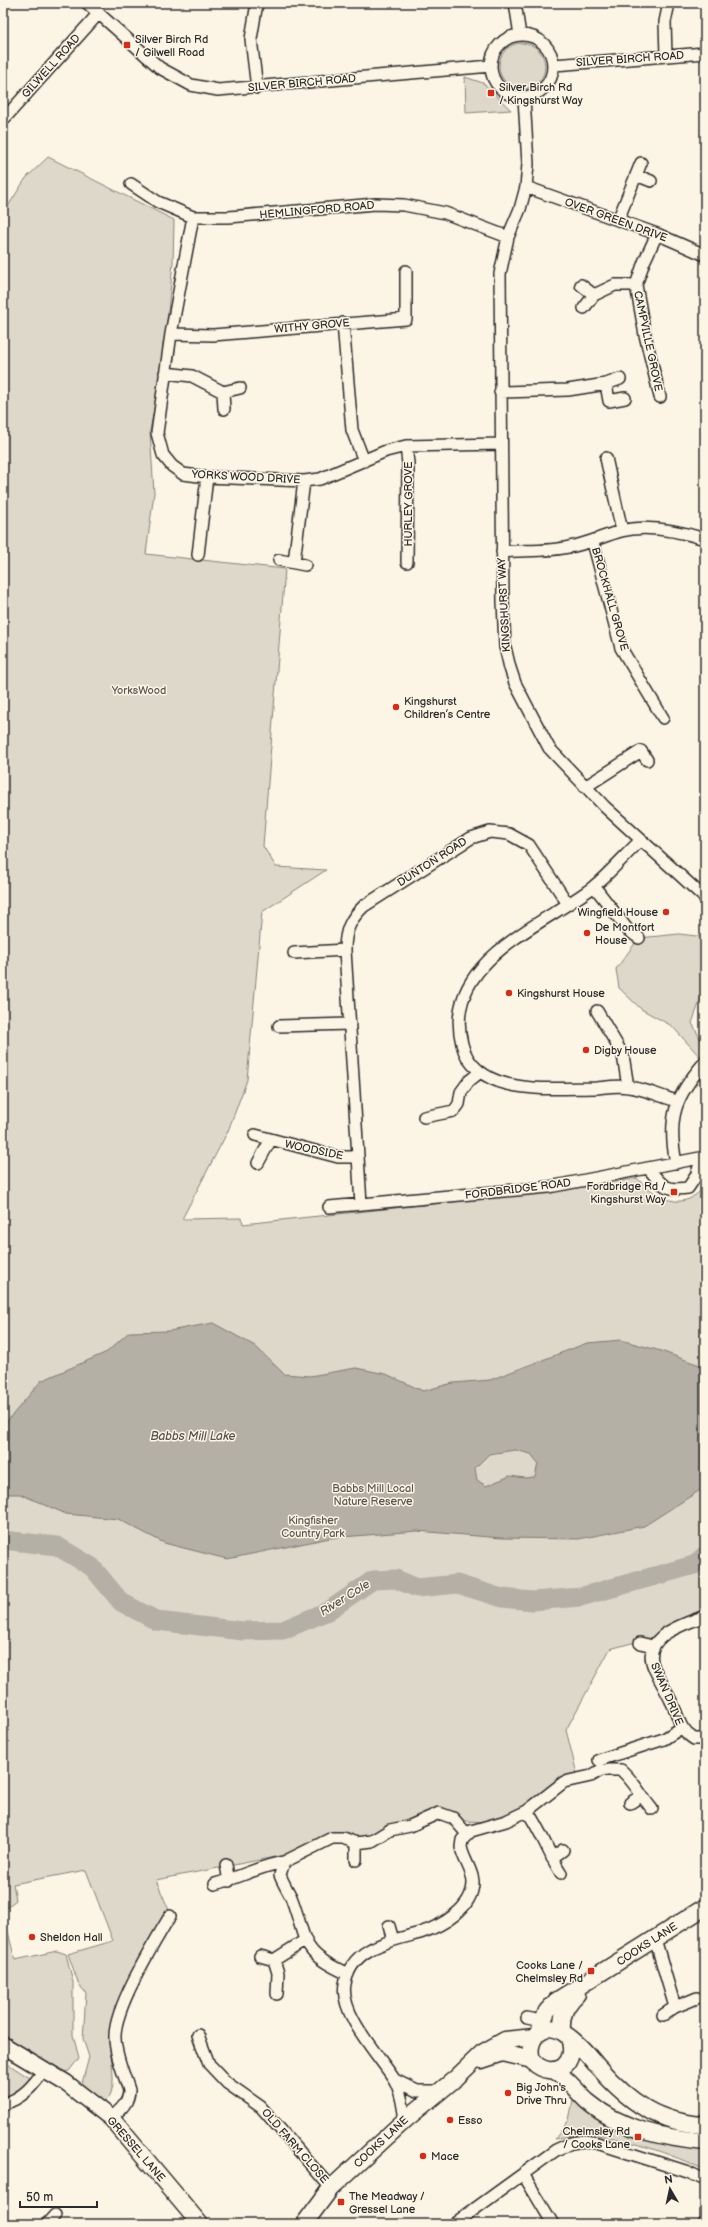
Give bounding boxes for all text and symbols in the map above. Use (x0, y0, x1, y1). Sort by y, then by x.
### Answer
street label: GILWELL ROAD (19, 32, 83, 100)
place label: Silver Birch Rd / Gilwell Road (135, 33, 208, 59)
marker: Silver Birch Rd / Gilwell Road (122, 40, 132, 50)
street label: SILVER BIRCH ROAD (575, 49, 685, 69)
street label: SILVER BIRCH ROAD (247, 72, 357, 94)
place label: Silver Birch Rd / Kingshurst Way (499, 81, 583, 107)
marker: Silver Birch Rd / Kingshurst Way (486, 88, 496, 98)
street label: OVER GREEN DRIVE (563, 195, 669, 245)
street label: HEMLINGFORD ROAD (259, 198, 375, 222)
street label: CAMPVILLE GROVE (631, 290, 665, 392)
street label: WITHY GROVE (274, 316, 350, 336)
street label: HURLEY GROVE (402, 461, 415, 547)
street label: YORKS WOOD DRIVE (190, 468, 301, 486)
street label: BROCKHALL GROVE (589, 546, 631, 652)
street label: KINGSHURST WAY (495, 557, 513, 653)
park label: YorksWood (111, 684, 166, 697)
place label: Kingshurst Children’s Centre (404, 695, 491, 721)
marker: Kingshurst Children’s Centre (391, 702, 401, 712)
street label: DUNTON ROAD (395, 835, 469, 889)
place label: Wingfield House (578, 906, 658, 919)
marker: Wingfield House (661, 907, 671, 917)
place label: De Montfort House (595, 921, 655, 947)
marker: De Montfort House (582, 928, 592, 938)
place label: Kingshurst House (517, 987, 605, 1000)
marker: Kingshurst House (504, 988, 514, 998)
place label: Digby House (594, 1044, 657, 1057)
marker: Digby House (581, 1045, 591, 1055)
street label: WOODSIDE (284, 1137, 344, 1163)
street label: FORDBRIDGE ROAD (464, 1176, 572, 1202)
place label: Fordbridge Rd / Kingshurst Way (587, 1180, 666, 1206)
marker: Fordbridge Rd / Kingshurst Way (669, 1187, 679, 1197)
water label: Babbs Mill Lake (150, 1429, 236, 1444)
park label: Babbs Mill Local Nature Reserve (332, 1482, 414, 1508)
park label: Kingfisher Country Park (281, 1514, 345, 1540)
water label: River Cole (317, 1577, 373, 1619)
street label: SWAN DRIVE (648, 1661, 686, 1727)
street label: COOKS LANE (614, 1920, 680, 1968)
place label: Sheldon Hall (40, 1931, 103, 1944)
marker: Sheldon Hall (27, 1932, 37, 1942)
place label: Cooks Lane / Chelmsley Rd (515, 1959, 583, 1985)
marker: Cooks Lane / Chelmsley Rd (586, 1966, 596, 1976)
place label: Big John's Drive Thru (516, 2081, 567, 2107)
marker: Big John's Drive Thru (503, 2088, 513, 2098)
street label: OLD FARM CLOSE (259, 2106, 331, 2186)
street label: COOKS LANE (351, 2113, 411, 2171)
street label: GRESSEL LANE (104, 2114, 168, 2184)
place label: Esso (458, 2114, 482, 2127)
marker: Esso (445, 2115, 455, 2125)
place label: Chelmsley Rd / Cooks Lane (562, 2125, 630, 2151)
marker: Chelmsley Rd / Cooks Lane (633, 2132, 643, 2142)
place label: Mace (431, 2150, 460, 2163)
marker: Mace (418, 2151, 428, 2161)
north arrow (650, 2169, 690, 2209)
text: N (663, 2173, 674, 2187)
scale bar (20, 2183, 97, 2209)
text: 50 m (26, 2190, 53, 2205)
place label: The Meadway / Gressel Lane (349, 2190, 425, 2216)
marker: The Meadway / Gressel Lane (336, 2197, 346, 2207)

